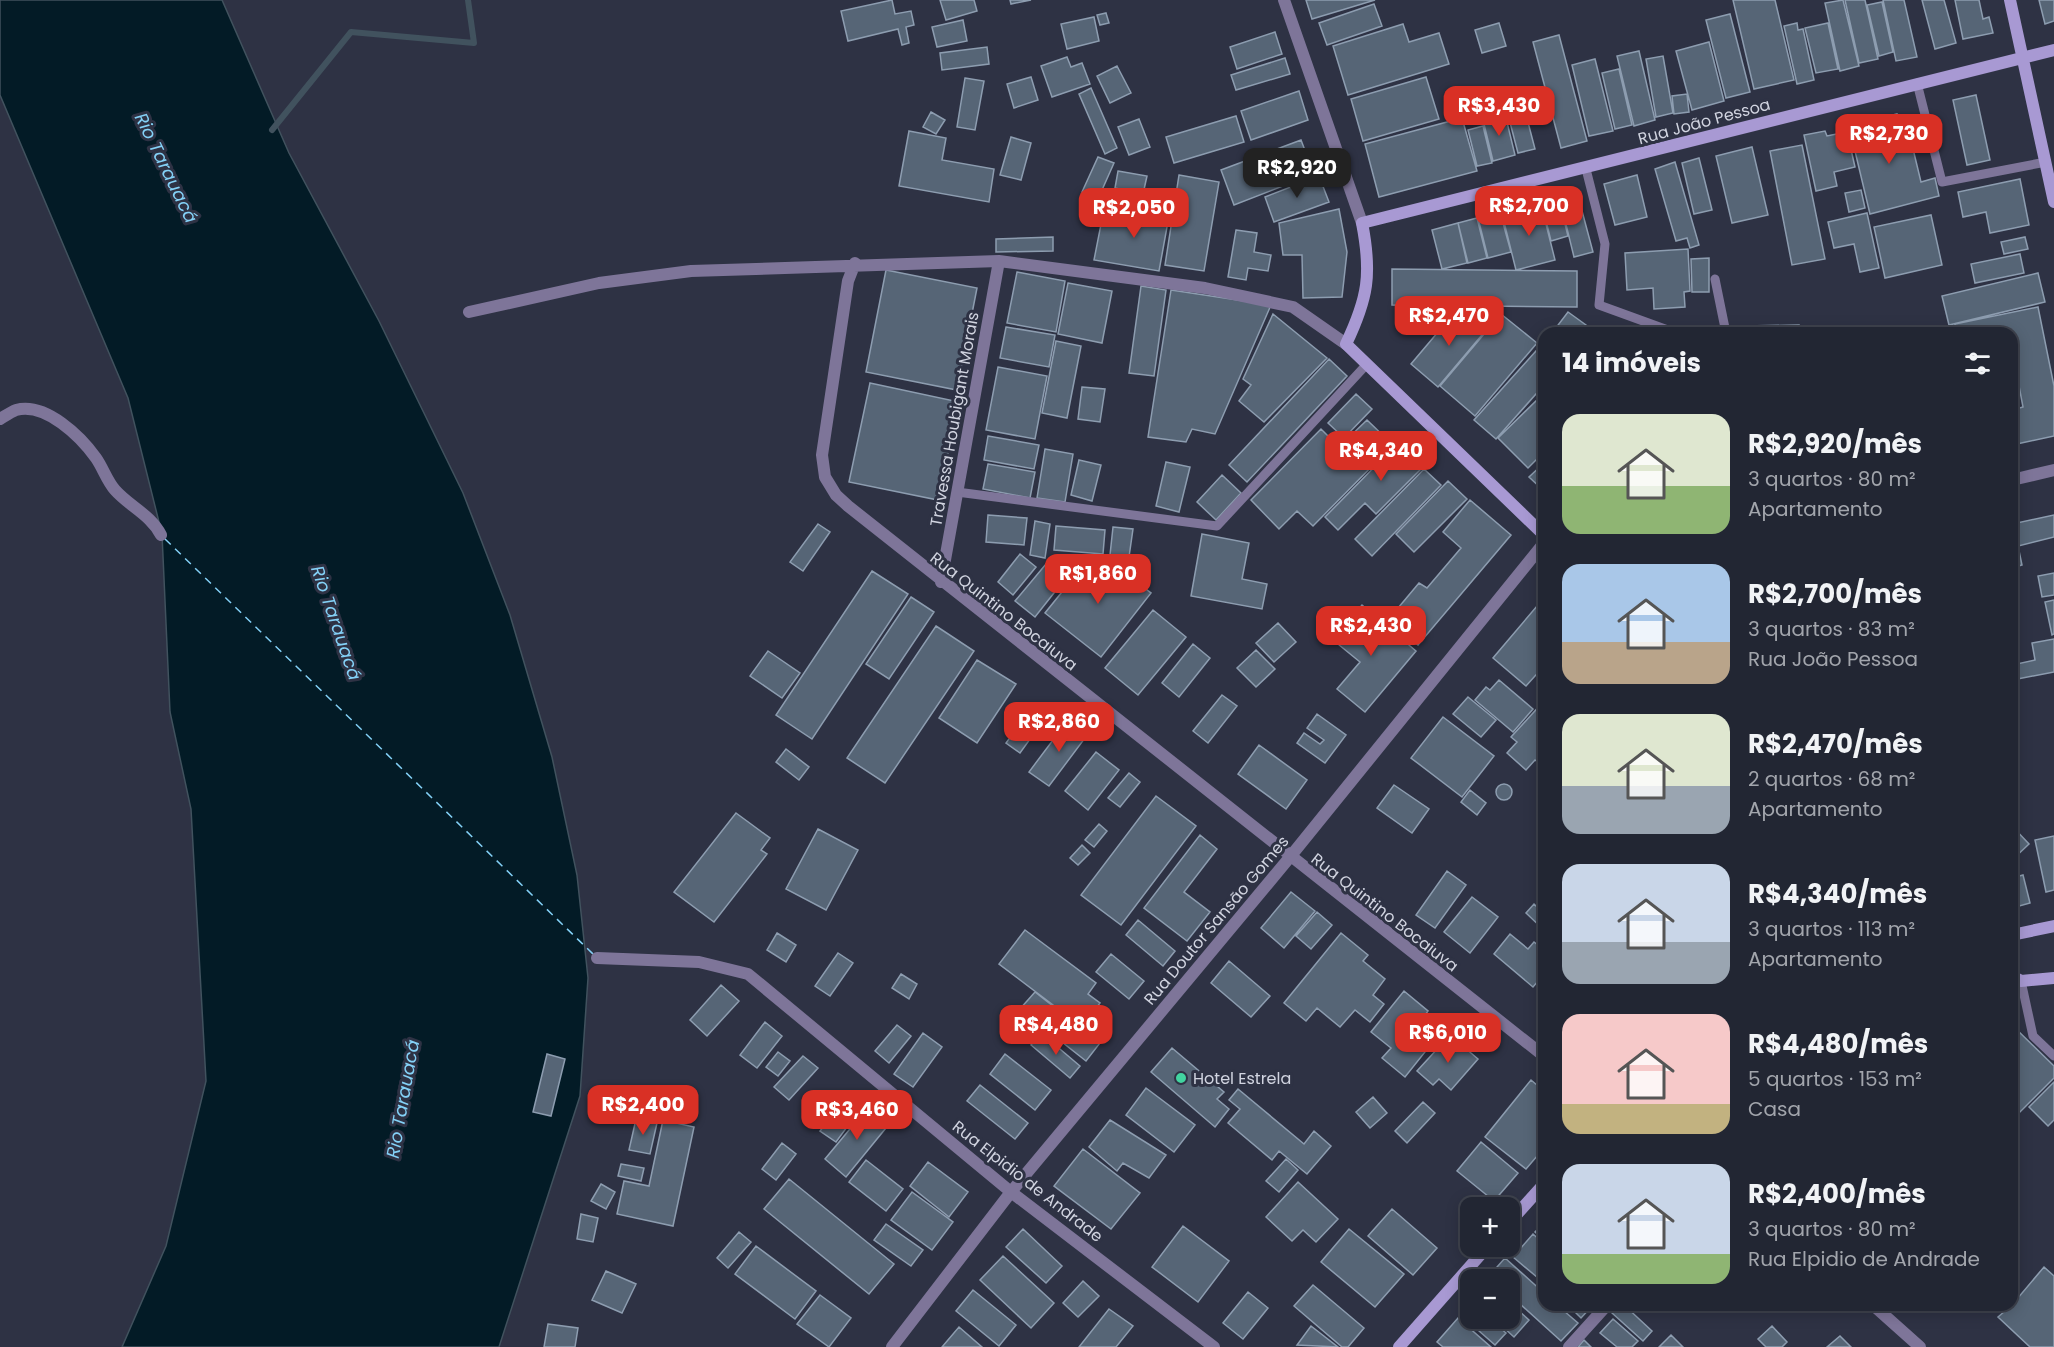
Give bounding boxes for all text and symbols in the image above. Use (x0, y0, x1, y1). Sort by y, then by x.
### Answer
pin: R$3,430 (1444, 86, 1554, 137)
text: R$3,430 (1458, 91, 1540, 119)
street label: Rua João Pessoa (1635, 93, 1773, 150)
water label: Rio Tarauacá (129, 108, 204, 227)
pin: R$2,730 (1834, 114, 1944, 165)
text: R$2,730 (1849, 119, 1929, 147)
pin: R$2,920 (1242, 148, 1352, 199)
text: R$2,920 (1257, 153, 1337, 181)
pin: R$2,700 (1474, 186, 1584, 237)
pin: R$2,050 (1079, 188, 1189, 239)
text: R$2,700 (1489, 191, 1569, 219)
text: R$2,050 (1093, 193, 1175, 221)
pin: R$2,470 (1394, 296, 1504, 347)
text: R$2,470 (1409, 301, 1489, 329)
street label: Travessa Houbigant Morais (924, 310, 985, 528)
text: 14 imóveis (1562, 345, 1701, 381)
icon: filters (1961, 347, 1994, 380)
text: R$2,920/mês (1748, 426, 1922, 462)
pin: R$4,340 (1326, 431, 1436, 482)
text: R$4,340 (1339, 436, 1423, 464)
icon: home (1610, 438, 1682, 510)
text: 3 quartos · 80 m² (1748, 465, 1916, 493)
text: Apartamento (1748, 495, 1883, 523)
street label: Rua Quintino Bocaiuva (925, 547, 1082, 676)
pin: R$1,860 (1043, 554, 1153, 605)
text: R$1,860 (1059, 559, 1137, 587)
water label: Rio Tarauacá (305, 562, 368, 684)
text: R$2,700/mês (1748, 576, 1922, 612)
icon: home (1610, 588, 1682, 660)
pin: R$2,430 (1316, 606, 1426, 657)
text: R$2,430 (1330, 611, 1412, 639)
text: 3 quartos · 83 m² (1748, 615, 1915, 643)
text: Rua João Pessoa (1748, 645, 1918, 673)
pin: R$2,860 (1004, 702, 1114, 753)
text: R$2,860 (1018, 707, 1100, 735)
text: R$2,470/mês (1748, 726, 1923, 762)
icon: home (1610, 738, 1682, 810)
text: 2 quartos · 68 m² (1748, 765, 1915, 793)
text: Apartamento (1748, 795, 1883, 823)
street label: Rua Doutor Sansão Gomes (1139, 831, 1294, 1010)
street label: Rua Quintino Bocaiuva (1306, 848, 1463, 977)
text: R$4,340/mês (1748, 876, 1927, 912)
icon: home (1610, 888, 1682, 960)
text: 3 quartos · 113 m² (1748, 915, 1915, 943)
text: Apartamento (1748, 945, 1883, 973)
pin: R$4,480 (1001, 1005, 1111, 1056)
text: R$4,480 (1013, 1010, 1099, 1038)
pin: R$6,010 (1393, 1013, 1503, 1064)
text: R$6,010 (1409, 1018, 1487, 1046)
text: R$4,480/mês (1748, 1026, 1928, 1062)
water label: Rio Tarauacá (380, 1038, 425, 1160)
icon: home (1610, 1038, 1682, 1110)
text: 5 quartos · 153 m² (1748, 1065, 1922, 1093)
place label: Hotel Estrela (1193, 1067, 1291, 1090)
marker: Hotel Estrela (1174, 1071, 1188, 1085)
pin: R$2,400 (588, 1085, 698, 1136)
text: R$2,400 (602, 1090, 684, 1118)
pin: R$3,460 (802, 1090, 912, 1141)
text: R$3,460 (815, 1095, 899, 1123)
text: Casa (1748, 1095, 1801, 1123)
street label: Rua Elpidio de Andrade (947, 1115, 1108, 1248)
text: R$2,400/mês (1748, 1176, 1926, 1212)
icon: home (1610, 1188, 1682, 1260)
map controls (1460, 1197, 1520, 1329)
button: + (1460, 1197, 1520, 1257)
text: 3 quartos · 80 m² (1748, 1215, 1916, 1243)
text: Rua Elpidio de Andrade (1748, 1245, 1980, 1273)
button: − (1460, 1269, 1520, 1329)

